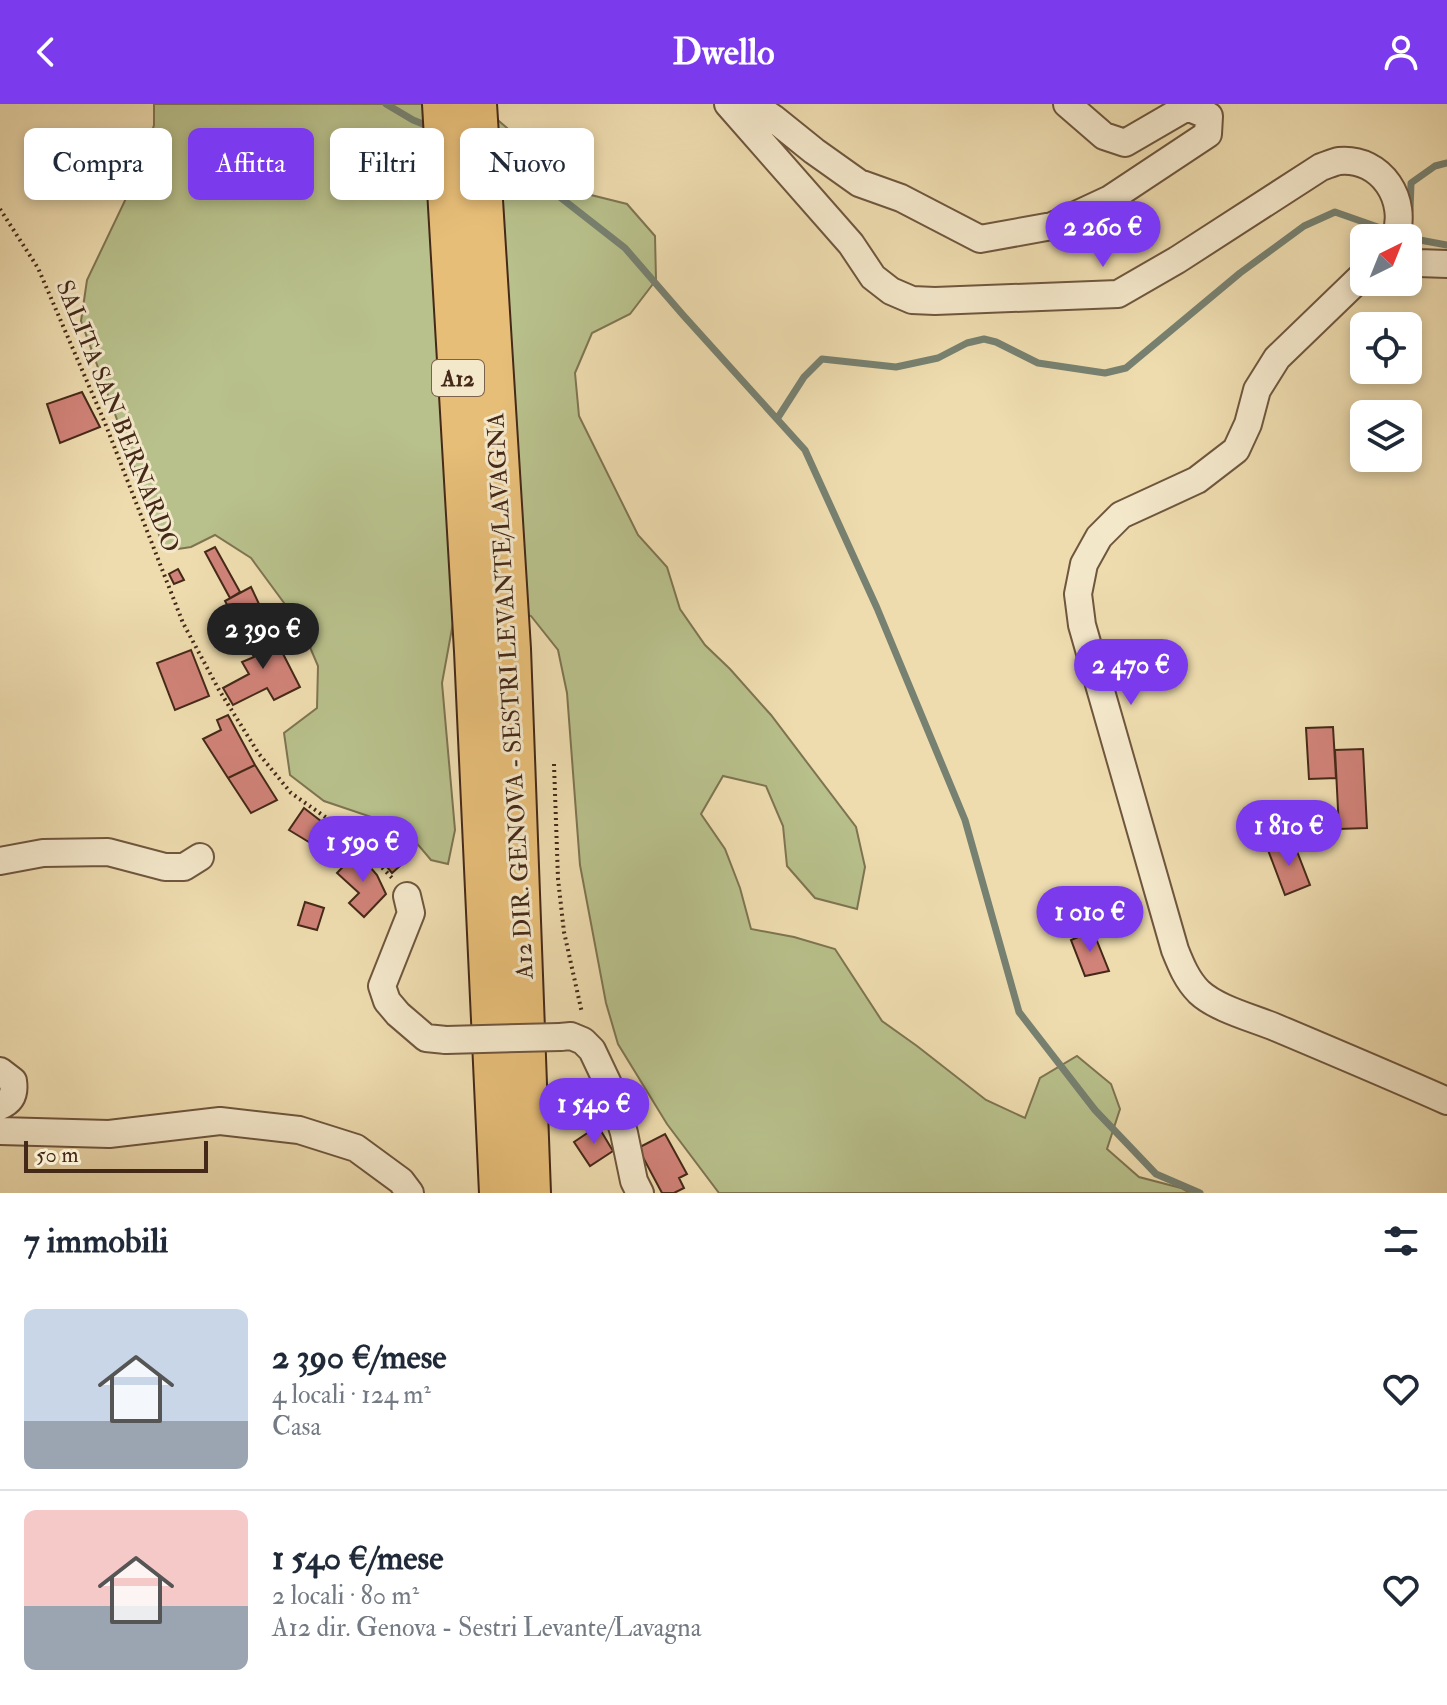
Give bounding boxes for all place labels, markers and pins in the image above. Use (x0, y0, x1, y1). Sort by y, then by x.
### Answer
pin: 2 260 € (1029, 201, 1177, 269)
pin: 2 390 € (189, 603, 337, 671)
pin: 2 470 € (1057, 639, 1205, 707)
pin: 1 810 € (1215, 800, 1363, 868)
pin: 1 590 € (289, 816, 437, 884)
pin: 1 010 € (1016, 886, 1164, 954)
pin: 1 540 € (520, 1078, 668, 1146)

